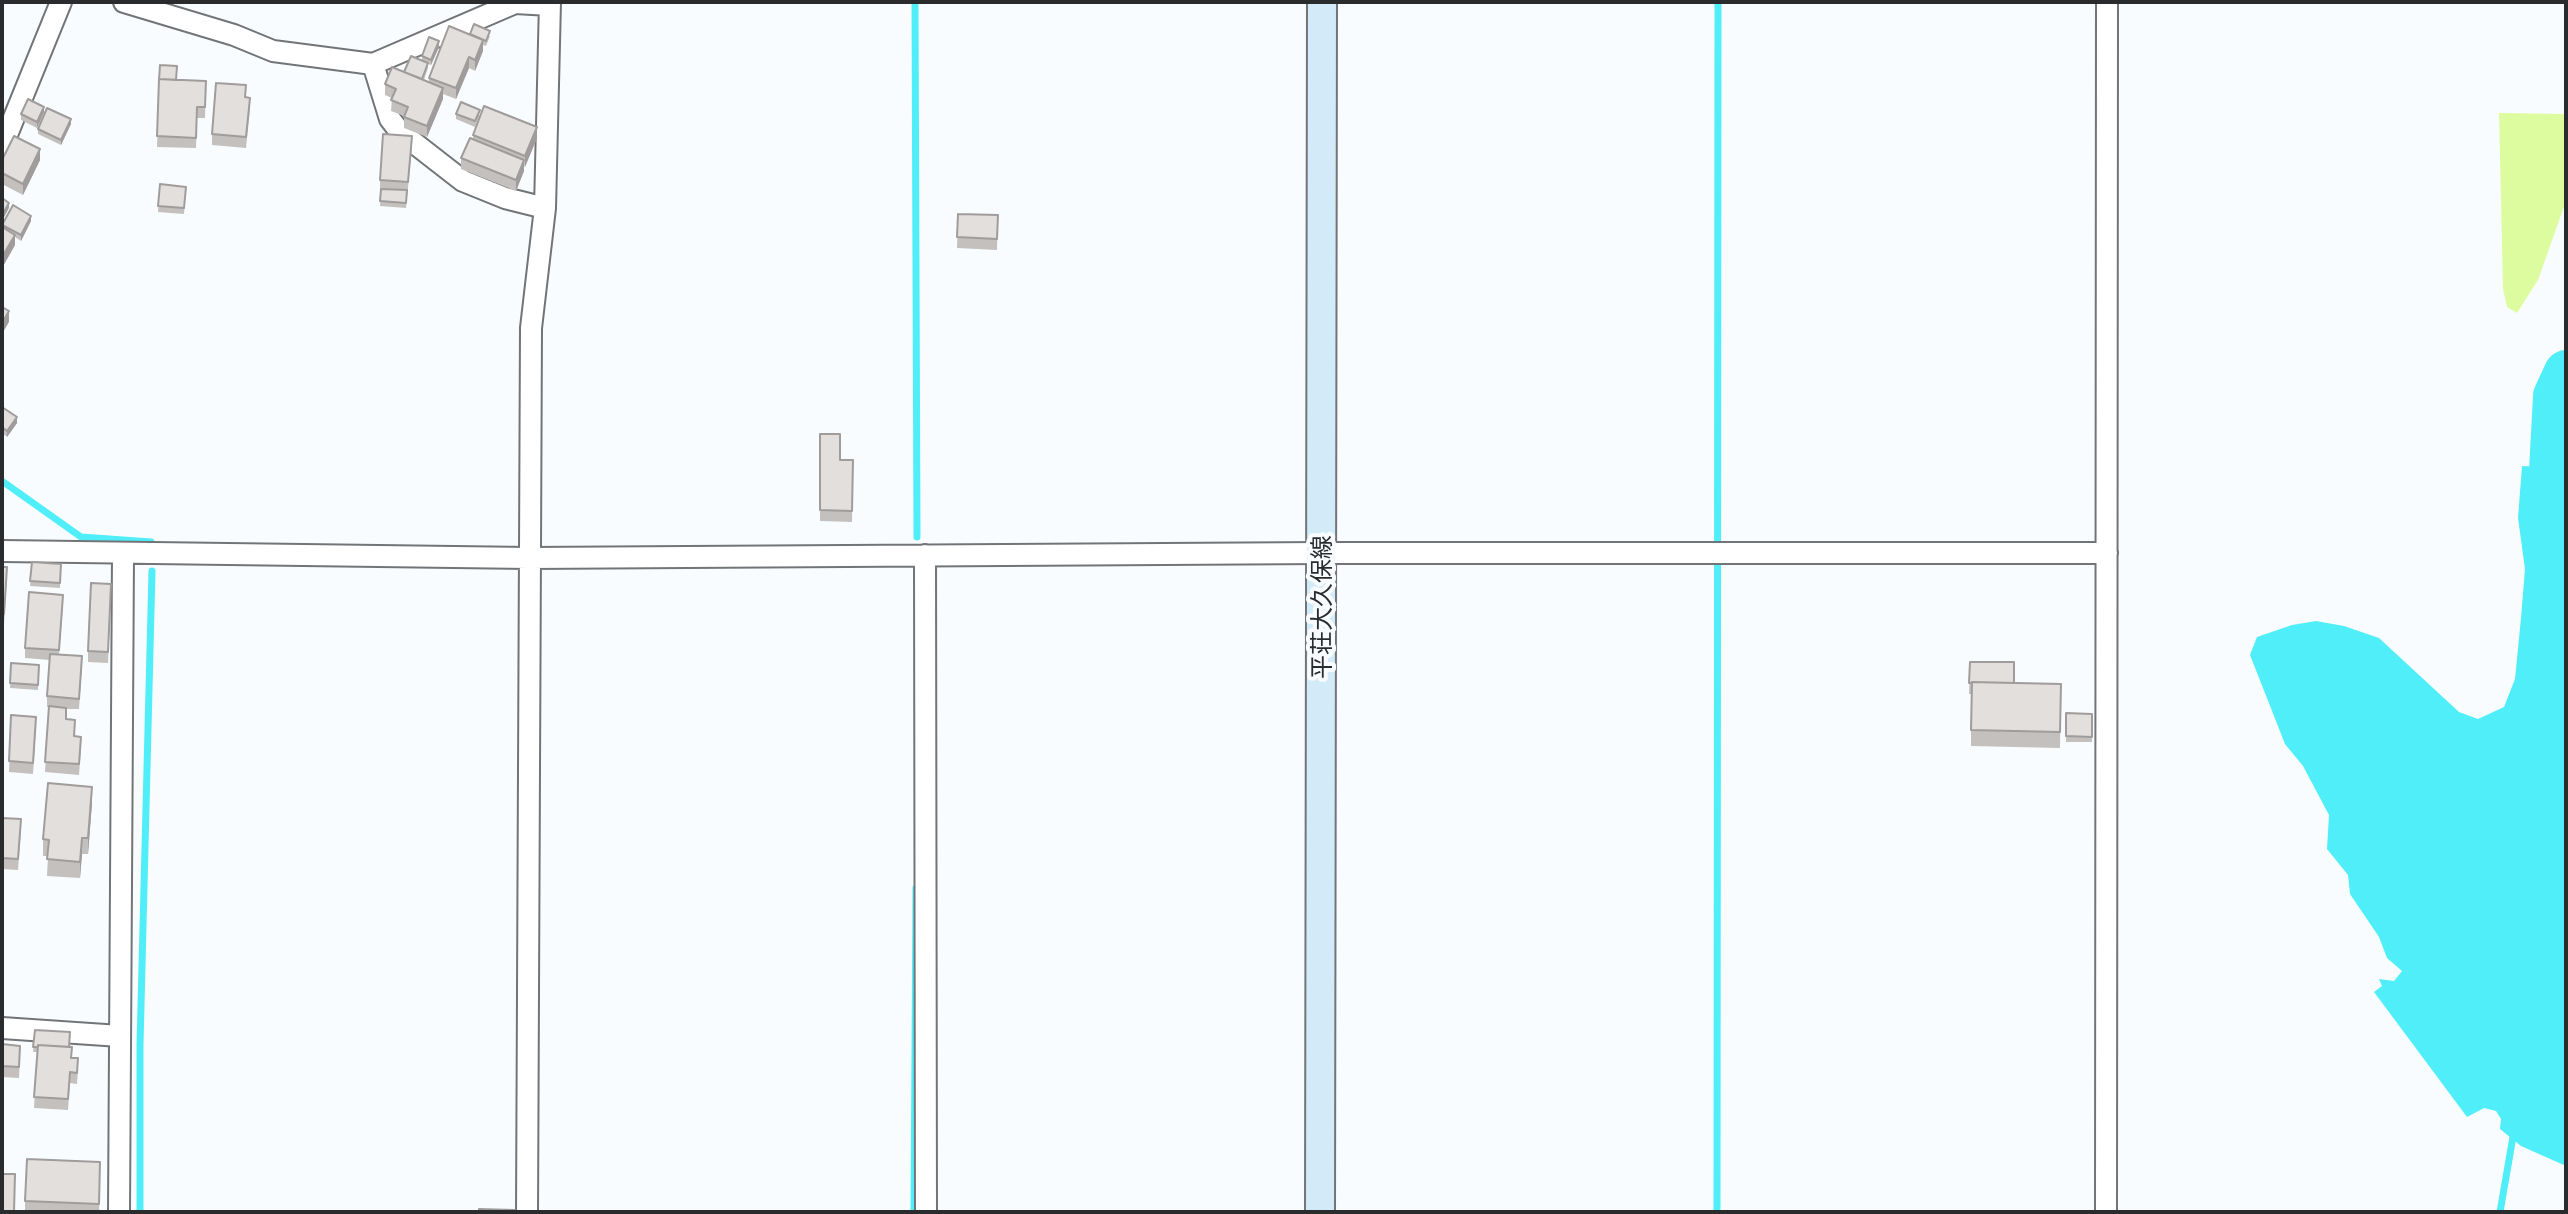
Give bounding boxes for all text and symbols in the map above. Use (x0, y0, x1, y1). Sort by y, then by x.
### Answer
street label: 平荘大久保線 (1309, 535, 1337, 679)

